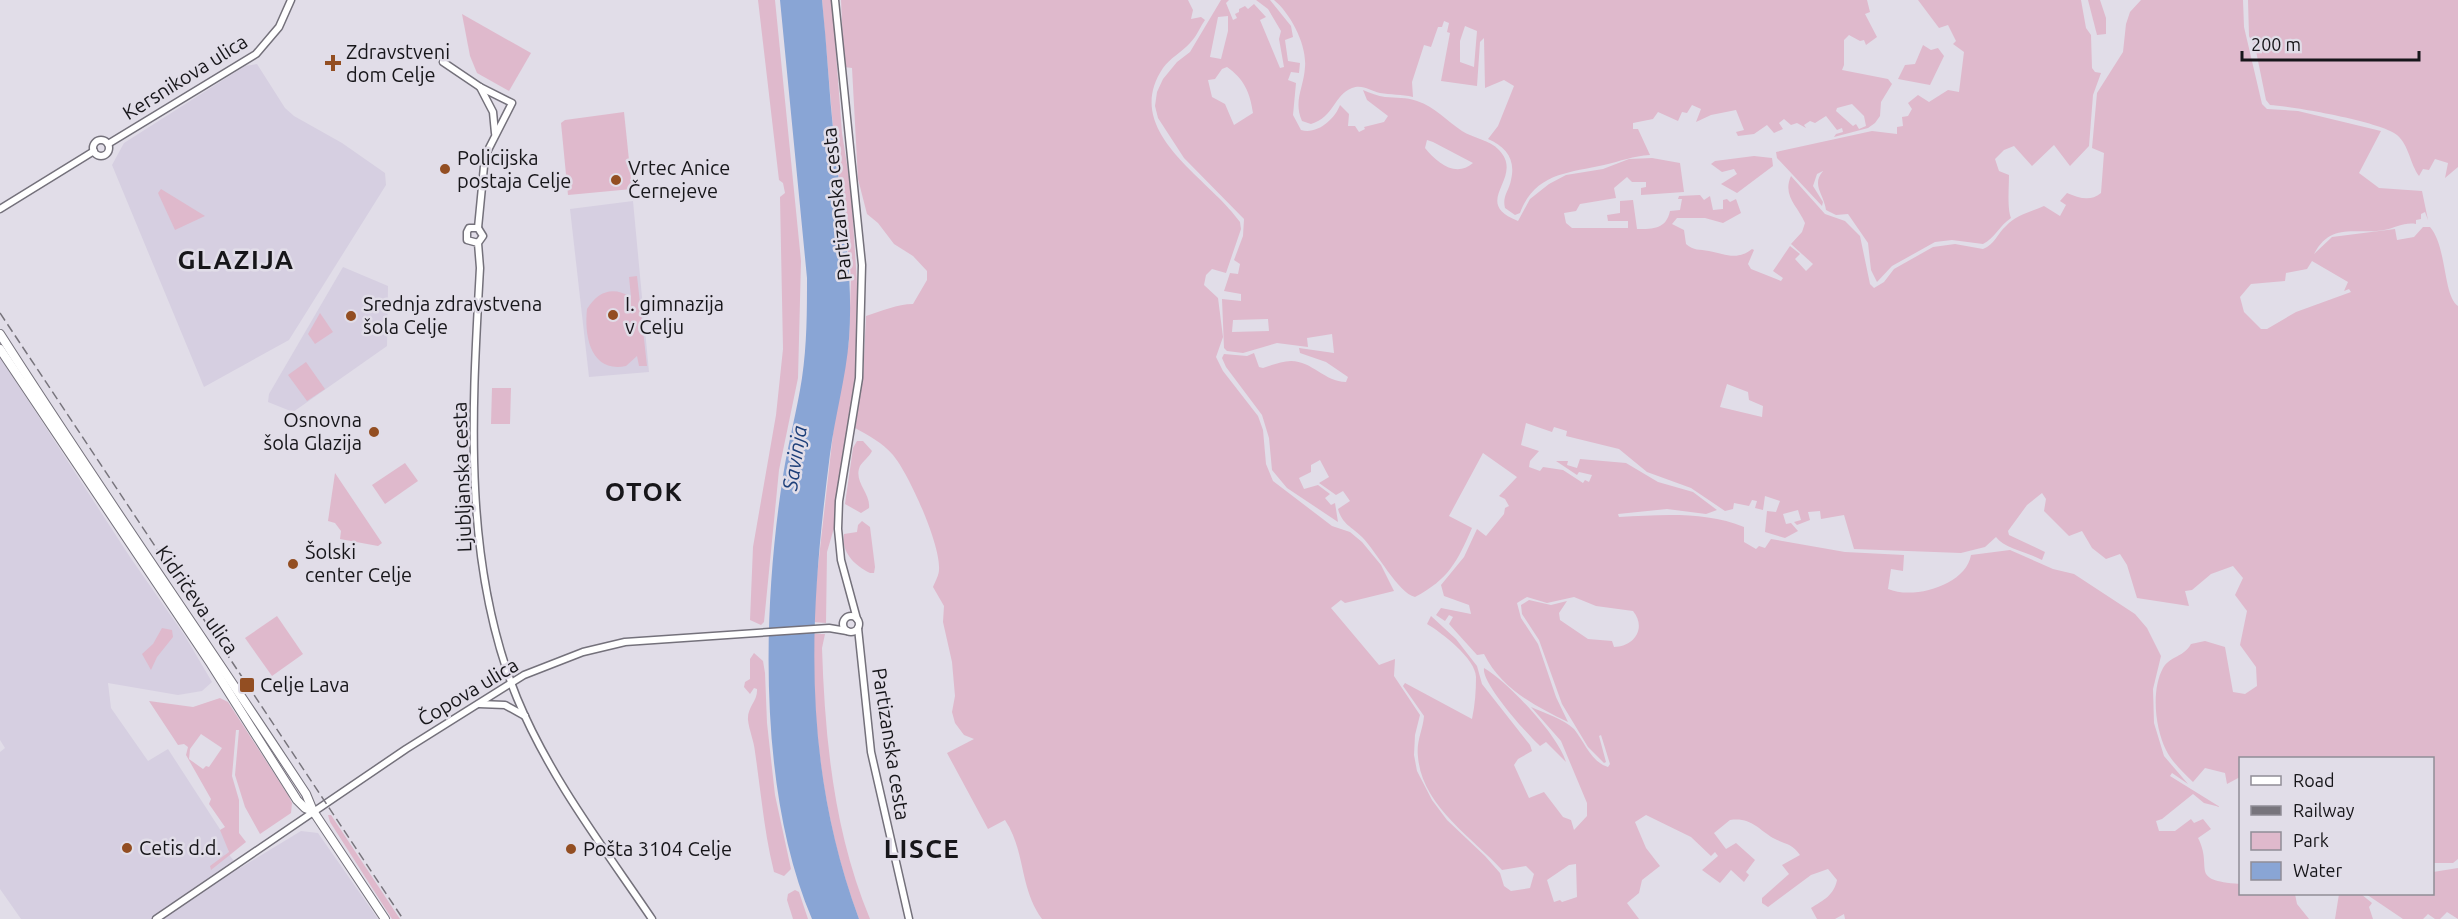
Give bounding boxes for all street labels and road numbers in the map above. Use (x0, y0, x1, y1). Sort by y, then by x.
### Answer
street label: Kersnikova ulica (118, 29, 251, 124)
street label: Partizanska cesta (817, 126, 856, 282)
street label: Ljubljanska cesta (447, 401, 476, 553)
street label: Kidričeva ulica (151, 541, 243, 659)
street label: Čopova ulica (413, 653, 522, 731)
street label: Partizanska cesta (868, 666, 915, 822)

